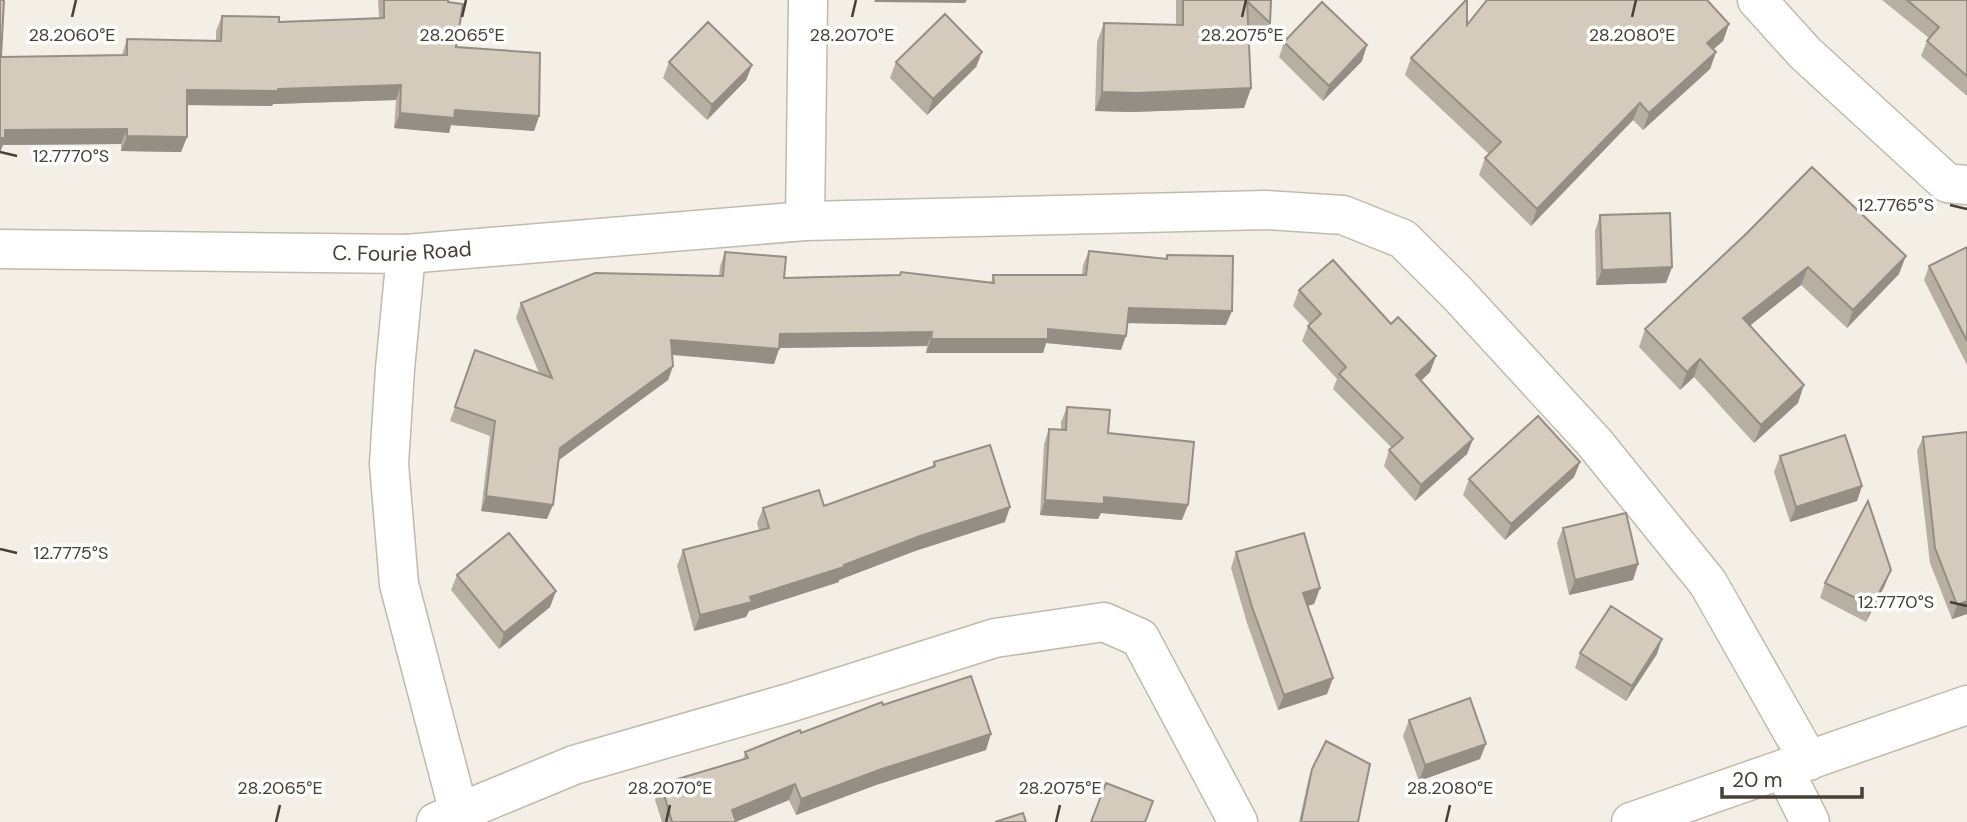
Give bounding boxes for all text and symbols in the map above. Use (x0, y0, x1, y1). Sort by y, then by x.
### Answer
text: 28.2060°E (28, 23, 116, 47)
text: 28.2065°E (419, 23, 505, 47)
text: 28.2070°E (810, 23, 894, 47)
text: 28.2075°E (1200, 23, 1284, 47)
text: 28.2080°E (1589, 23, 1675, 47)
text: 12.7770°S (33, 144, 109, 168)
text: 12.7765°S (1858, 193, 1934, 217)
street label: C. Fourie Road (332, 235, 473, 268)
text: 12.7775°S (34, 541, 108, 565)
text: 12.7770°S (1858, 590, 1934, 614)
scale bar (1722, 756, 1862, 800)
text: 20 m (1732, 766, 1783, 794)
text: 28.2065°E (237, 776, 323, 800)
text: 28.2070°E (628, 776, 712, 800)
text: 28.2075°E (1018, 776, 1102, 800)
text: 28.2080°E (1407, 776, 1493, 800)

